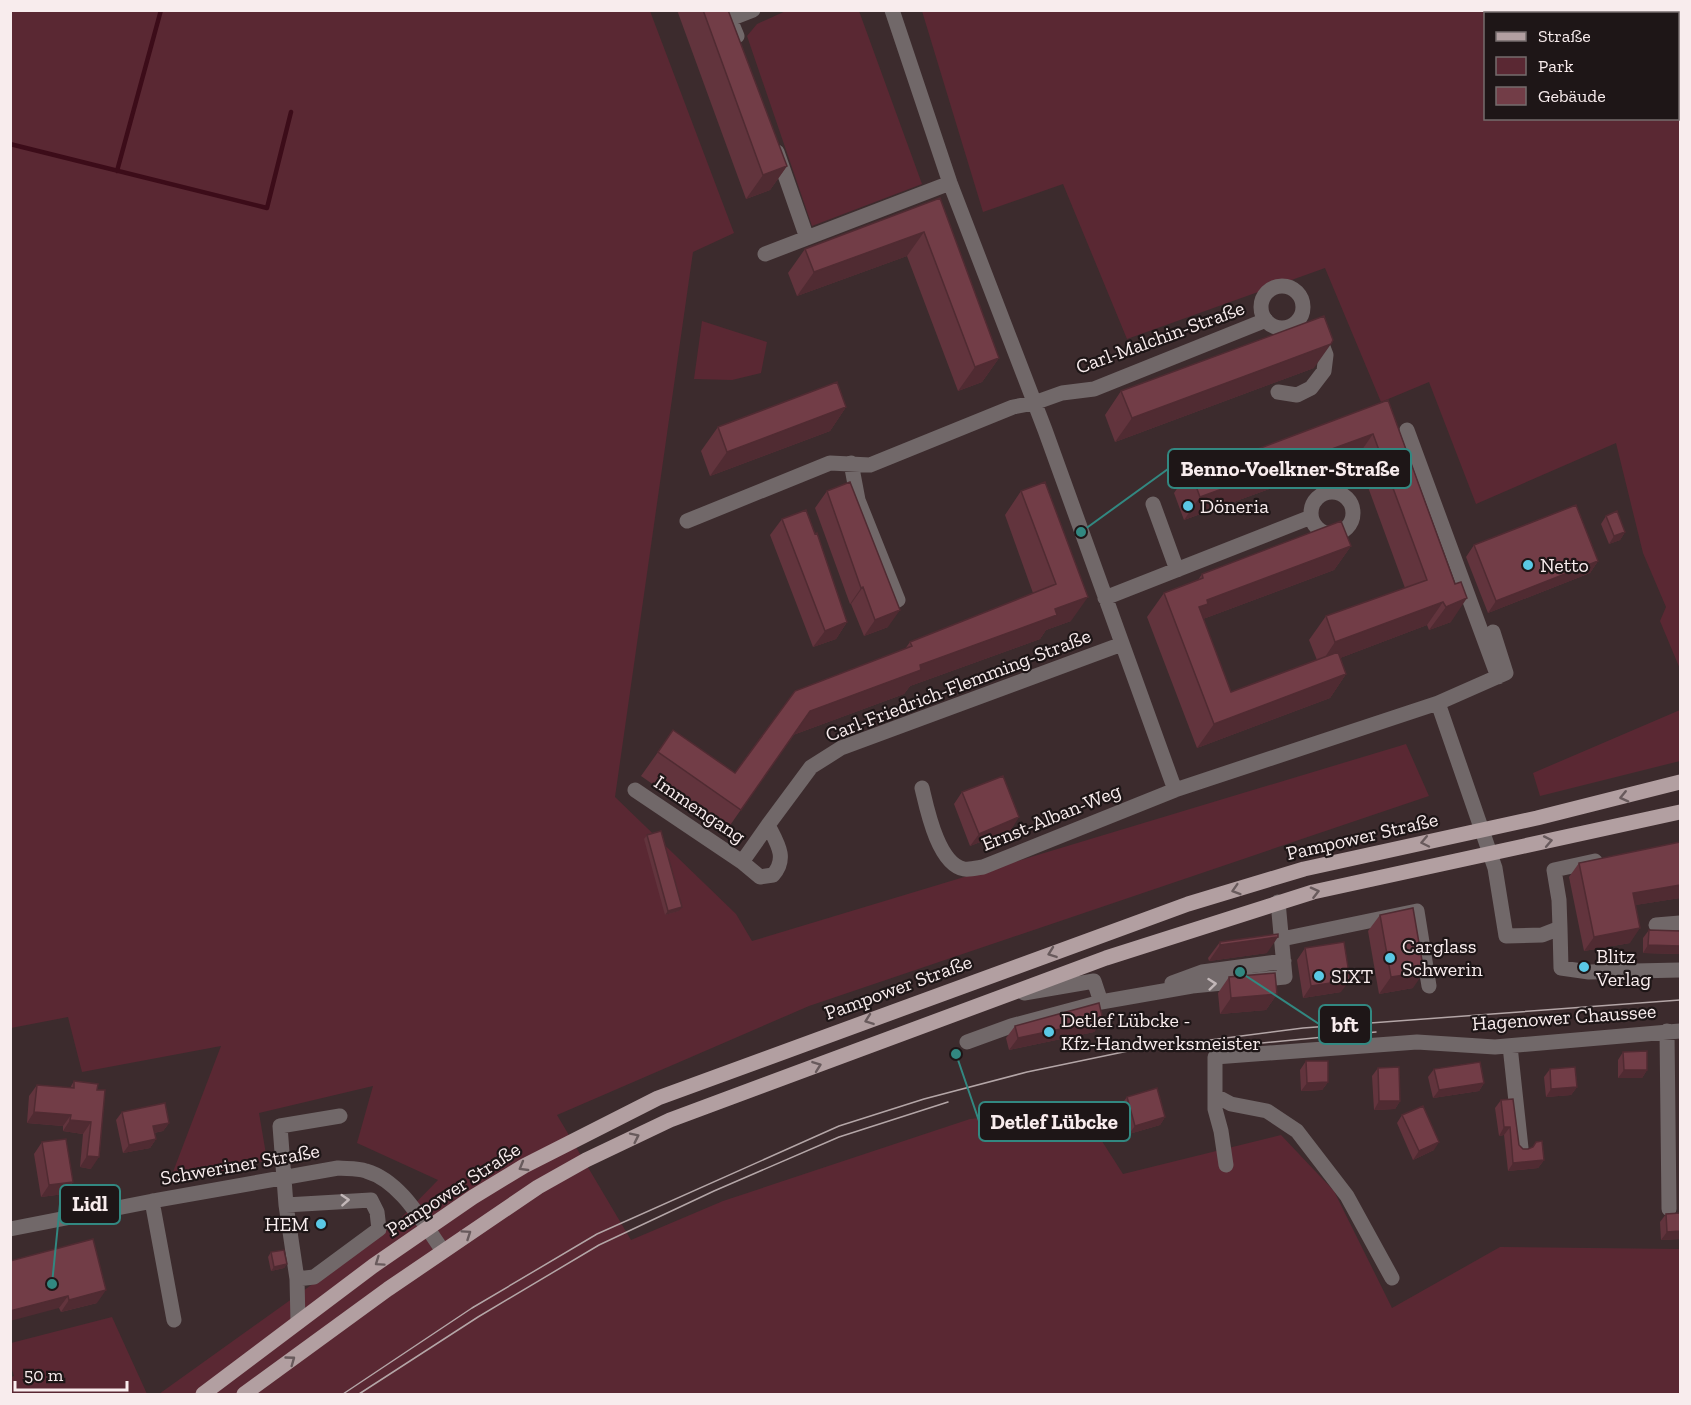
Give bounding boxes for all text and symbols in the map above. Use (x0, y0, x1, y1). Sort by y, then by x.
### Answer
legend (1484, 12, 1679, 120)
text: Straße (1538, 25, 1591, 47)
text: Park (1538, 55, 1574, 77)
text: Gebäude (1538, 85, 1606, 107)
street label: Carl-Malchin-Straße (1072, 295, 1248, 379)
callout: Benno-Voelkner-Straße (1168, 449, 1411, 488)
text: Benno-Voelkner-Straße (1180, 456, 1400, 481)
place label: Döneria (1200, 494, 1269, 518)
marker: Döneria (1181, 499, 1195, 513)
place label: Netto (1540, 553, 1589, 577)
marker: Netto (1521, 558, 1535, 572)
street label: Carl-Friedrich-Flemming-Straße (822, 623, 1094, 747)
street label: Immengang (650, 770, 750, 848)
street label: Ernst-Alban-Weg (978, 778, 1124, 856)
one-way arrow (1619, 789, 1629, 802)
street label: Pampower Straße (1284, 807, 1440, 865)
one-way arrow (1421, 835, 1431, 848)
one-way arrow (1542, 835, 1552, 848)
one-way arrow (1231, 883, 1242, 895)
one-way arrow (1310, 886, 1320, 899)
place label: Carglass Schwerin (1402, 934, 1483, 981)
place label: Blitz Verlag (1595, 944, 1651, 991)
one-way arrow (1047, 946, 1058, 958)
street label: Pampower Straße (821, 949, 975, 1025)
marker: Carglass Schwerin (1383, 951, 1397, 965)
marker: Blitz Verlag (1577, 960, 1591, 974)
place label: SIXT (1331, 964, 1373, 988)
marker: SIXT (1312, 969, 1326, 983)
one-way arrow (1208, 978, 1217, 991)
street label: Hagenower Chaussee (1471, 999, 1657, 1035)
callout: bft (1319, 1005, 1371, 1044)
place label: Detlef Lübcke - Kfz-Handwerksmeister (1061, 1008, 1261, 1055)
text: bft (1330, 1012, 1359, 1037)
one-way arrow (864, 1013, 875, 1026)
marker: Detlef Lübcke - Kfz-Handwerksmeister (1042, 1025, 1056, 1039)
one-way arrow (811, 1060, 822, 1073)
callout: Detlef Lübcke (979, 1102, 1130, 1141)
text: Detlef Lübcke (990, 1109, 1118, 1134)
one-way arrow (629, 1132, 640, 1144)
street label: Pampower Straße (381, 1137, 525, 1241)
street label: Schweriner Straße (159, 1138, 321, 1190)
one-way arrow (519, 1160, 529, 1171)
callout: Lidl (60, 1185, 120, 1224)
text: Lidl (72, 1191, 108, 1216)
one-way arrow (340, 1194, 349, 1207)
place label: HEM (265, 1212, 309, 1236)
marker: HEM (314, 1217, 328, 1231)
one-way arrow (461, 1230, 471, 1242)
one-way arrow (374, 1255, 385, 1266)
scale bar (15, 1354, 128, 1392)
one-way arrow (285, 1356, 296, 1367)
text: 50 m (24, 1364, 64, 1386)

